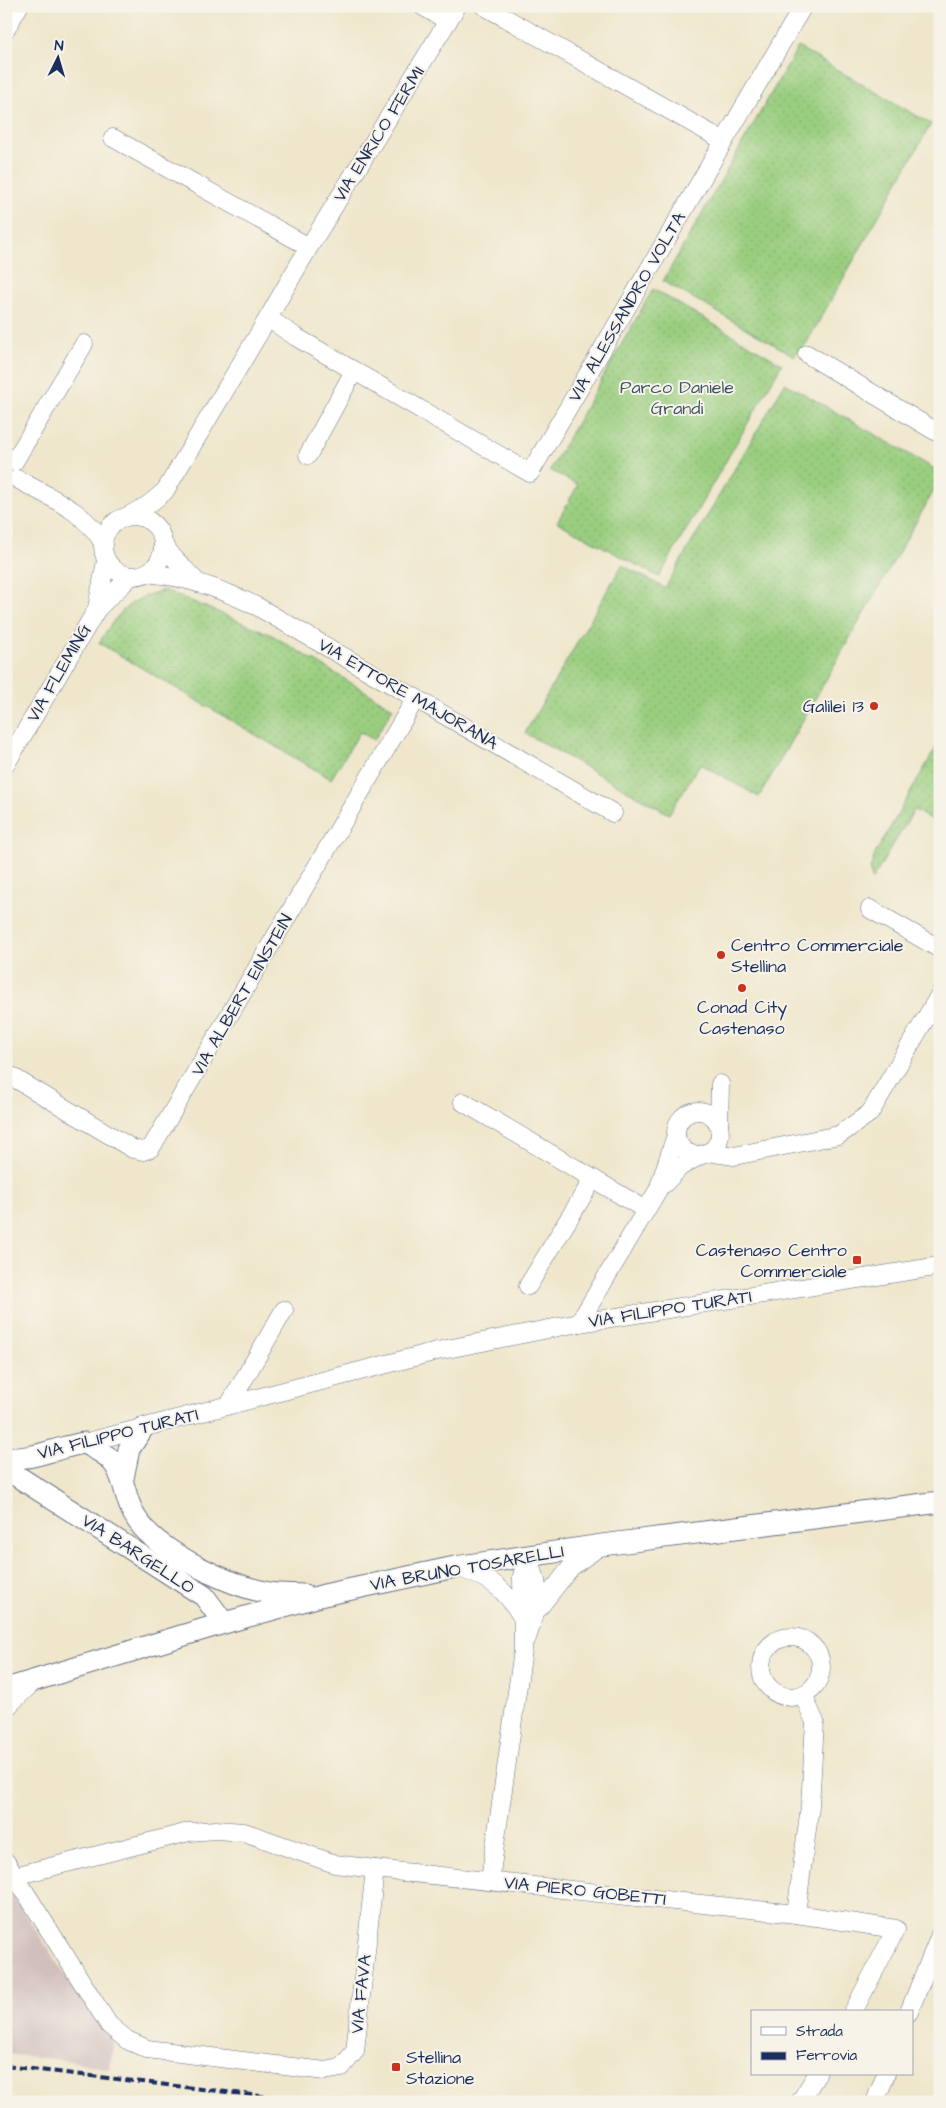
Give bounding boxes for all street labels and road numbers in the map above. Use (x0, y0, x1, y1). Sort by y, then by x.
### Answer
street label: VIA ENRICO FERMI (327, 61, 431, 207)
street label: VIA ALESSANDRO VOLTA (562, 207, 692, 407)
street label: VIA FLEMING (21, 619, 98, 727)
street label: VIA ETTORE MAJORANA (314, 632, 503, 756)
street label: VIA ALBERT EINSTEIN (185, 909, 299, 1081)
street label: VIA FILIPPO TURATI (587, 1284, 753, 1334)
street label: VIA FILIPPO TURATI (35, 1402, 201, 1466)
street label: VIA BARGELLO (77, 1508, 199, 1600)
street label: VIA BRUNO TOSARELLI (368, 1539, 566, 1597)
street label: VIA PIERO GOBETTI (503, 1870, 667, 1912)
street label: VIA FAVA (344, 1953, 378, 2035)

